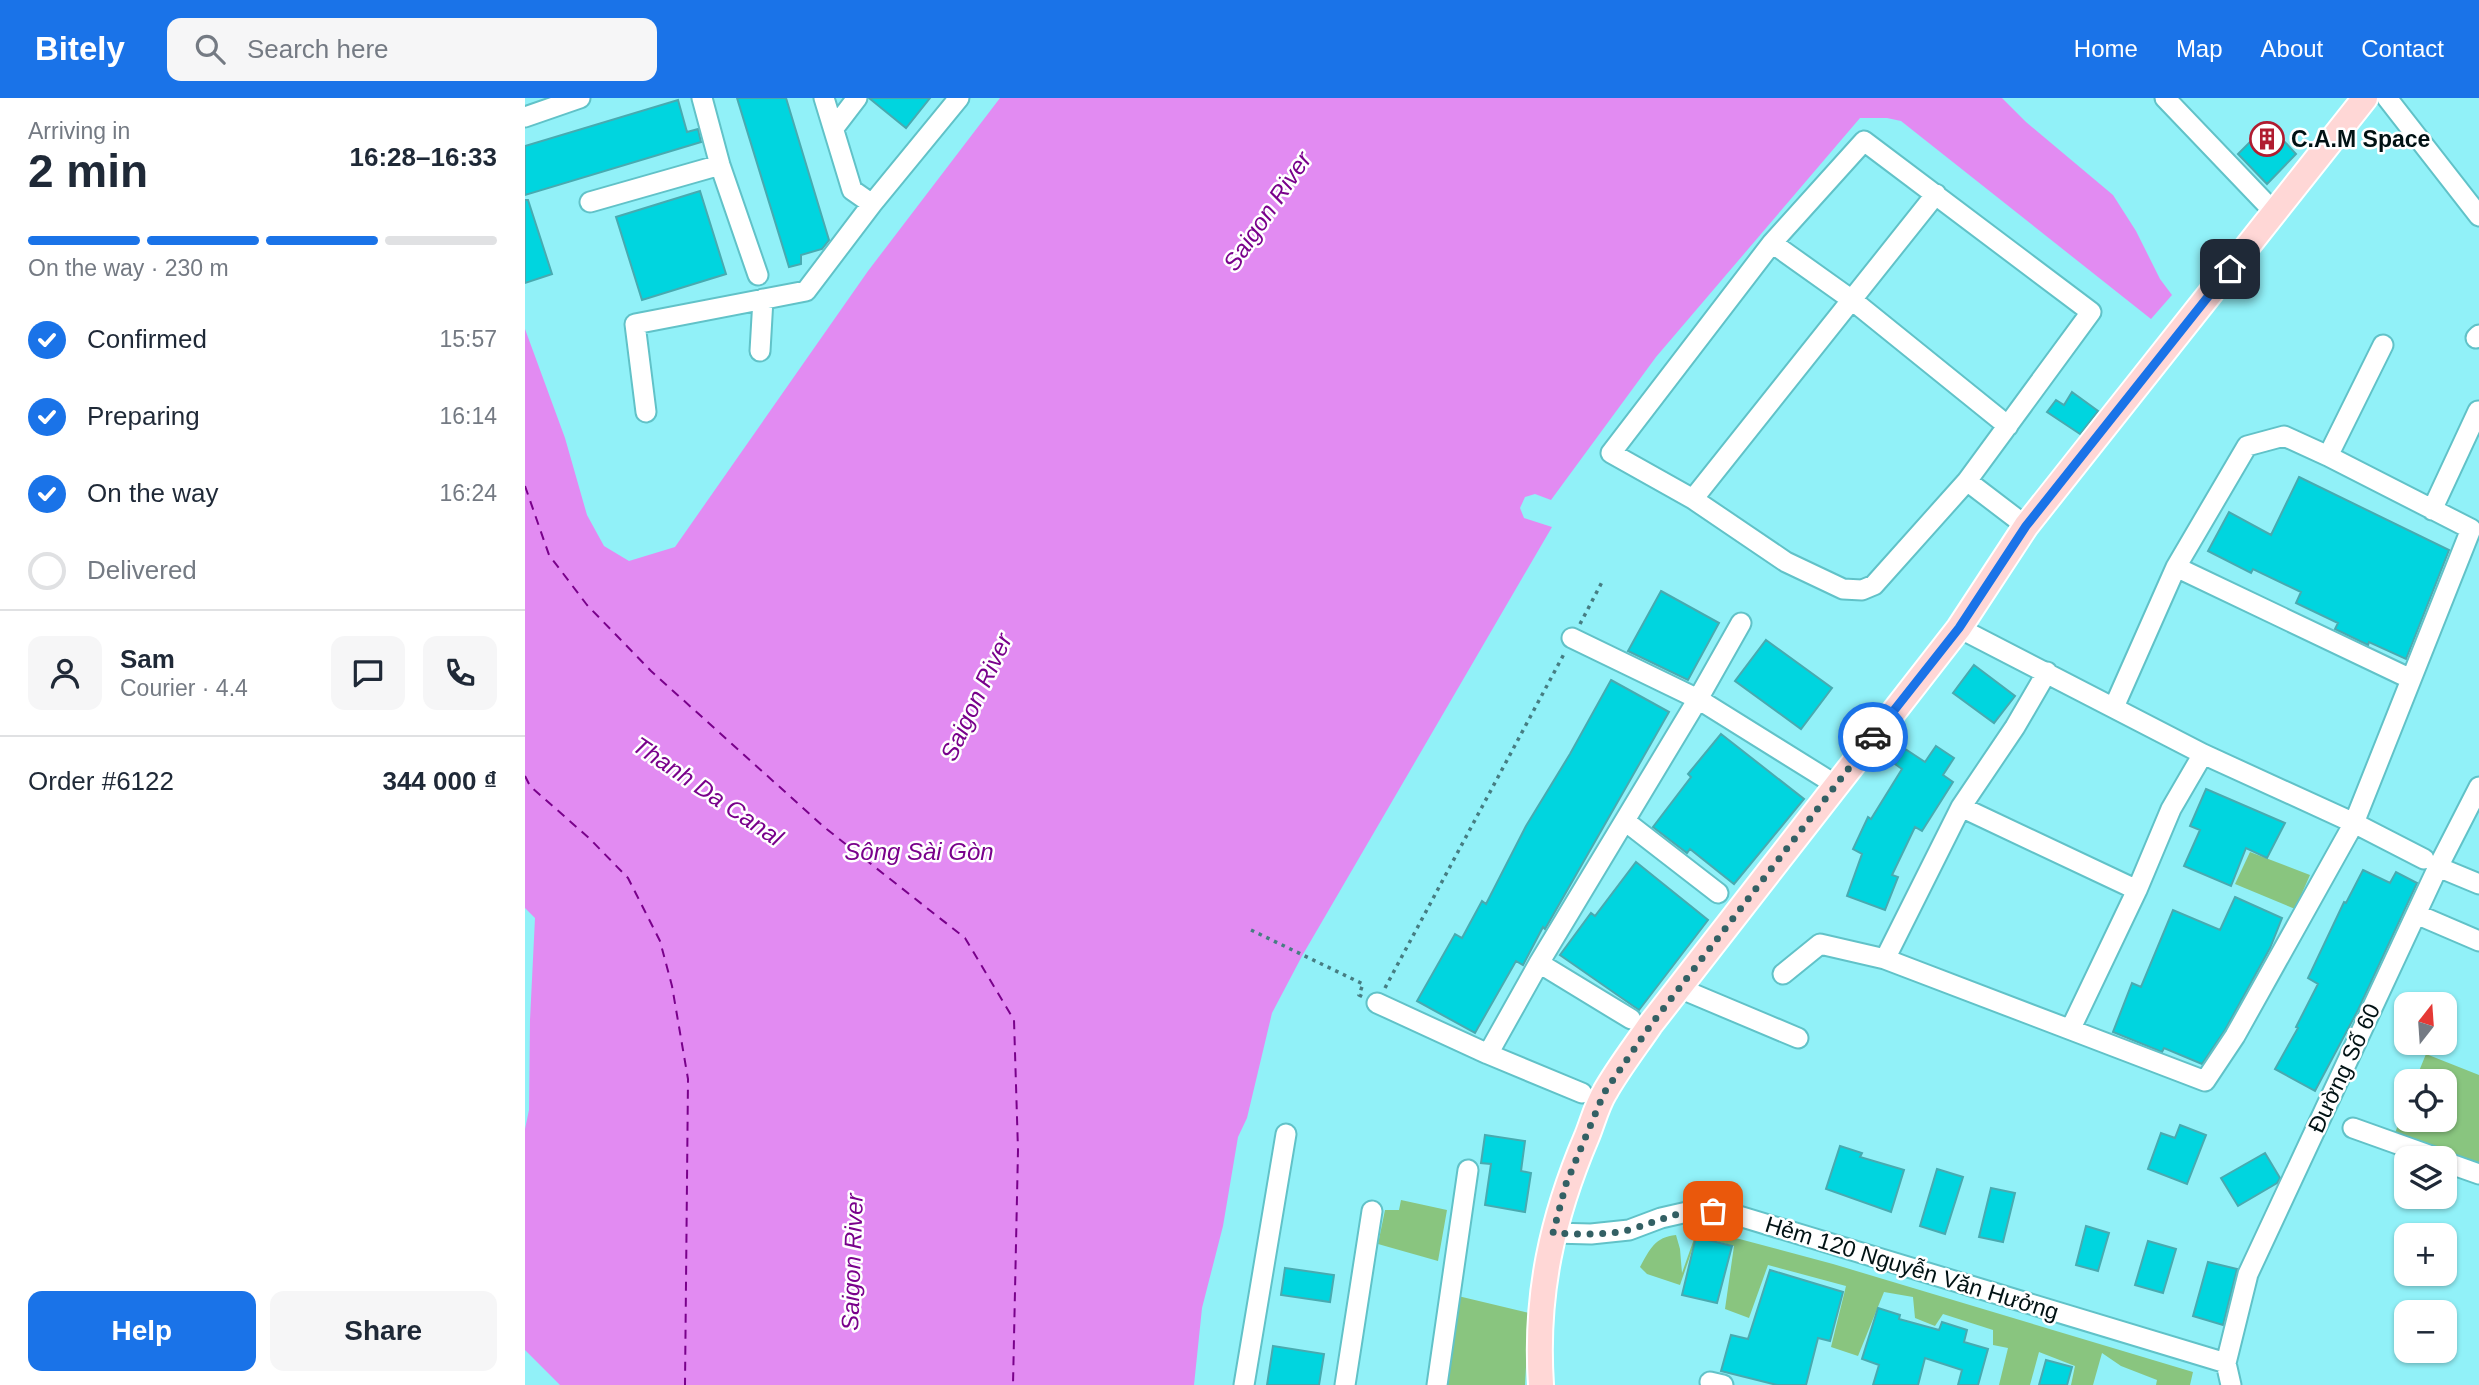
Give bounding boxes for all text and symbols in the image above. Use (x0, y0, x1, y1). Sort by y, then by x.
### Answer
search box (167, 18, 657, 81)
text: Bitely (35, 30, 125, 67)
icon: search (191, 30, 229, 68)
text: Search here (247, 34, 389, 64)
text: Home (2074, 35, 2138, 62)
text: Map (2176, 35, 2223, 62)
text: About (2261, 35, 2323, 62)
text: Contact (2361, 35, 2444, 62)
text: Arriving in (28, 118, 130, 144)
building icon: C.A.M Space (2248, 120, 2286, 158)
place label: C.A.M Space (2291, 126, 2430, 152)
text: 16:28–16:33 (350, 142, 497, 172)
text: 2 min (28, 145, 148, 197)
water label: Saigon River (1217, 146, 1317, 276)
pin (2200, 239, 2260, 299)
icon: home (2211, 250, 2249, 288)
text: On the way · 230 m (28, 255, 229, 281)
icon: check (28, 321, 66, 359)
text: Confirmed (87, 324, 207, 354)
text: 15:57 (439, 326, 497, 352)
icon: check (28, 398, 66, 436)
text: Preparing (87, 401, 200, 431)
text: 16:14 (439, 403, 497, 429)
icon: check (28, 475, 66, 513)
text: On the way (87, 478, 219, 508)
text: 16:24 (439, 480, 497, 506)
text: Delivered (87, 555, 197, 585)
water label: Saigon River (935, 628, 1018, 765)
button: person (28, 636, 102, 710)
button: chat (331, 636, 405, 710)
button: phone (423, 636, 497, 710)
text: Sam (120, 644, 175, 674)
text: Courier · 4.4 (120, 675, 248, 701)
courier (1838, 702, 1908, 772)
icon: car (1854, 718, 1892, 756)
water label: Thanh Da Canal (628, 731, 789, 851)
text: Order #6122 (28, 766, 174, 796)
text: 344 000 ₫ (382, 766, 497, 796)
water label: Sông Sài Gòn (844, 838, 994, 865)
north arrow (2394, 992, 2457, 1055)
map controls (2394, 992, 2457, 1363)
street label: Đường Số 60 (2303, 999, 2385, 1137)
button: locate (2394, 1069, 2457, 1132)
button: layers (2394, 1146, 2457, 1209)
pin (1683, 1181, 1743, 1241)
water label: Saigon River (836, 1192, 868, 1331)
icon: bag (1694, 1192, 1732, 1230)
street label: Hẻm 120 Nguyễn Văn Hưởng (1762, 1211, 2062, 1325)
button: + (2394, 1223, 2457, 1286)
button: Help (28, 1291, 256, 1371)
button: Share (270, 1291, 497, 1371)
button: − (2394, 1300, 2457, 1363)

